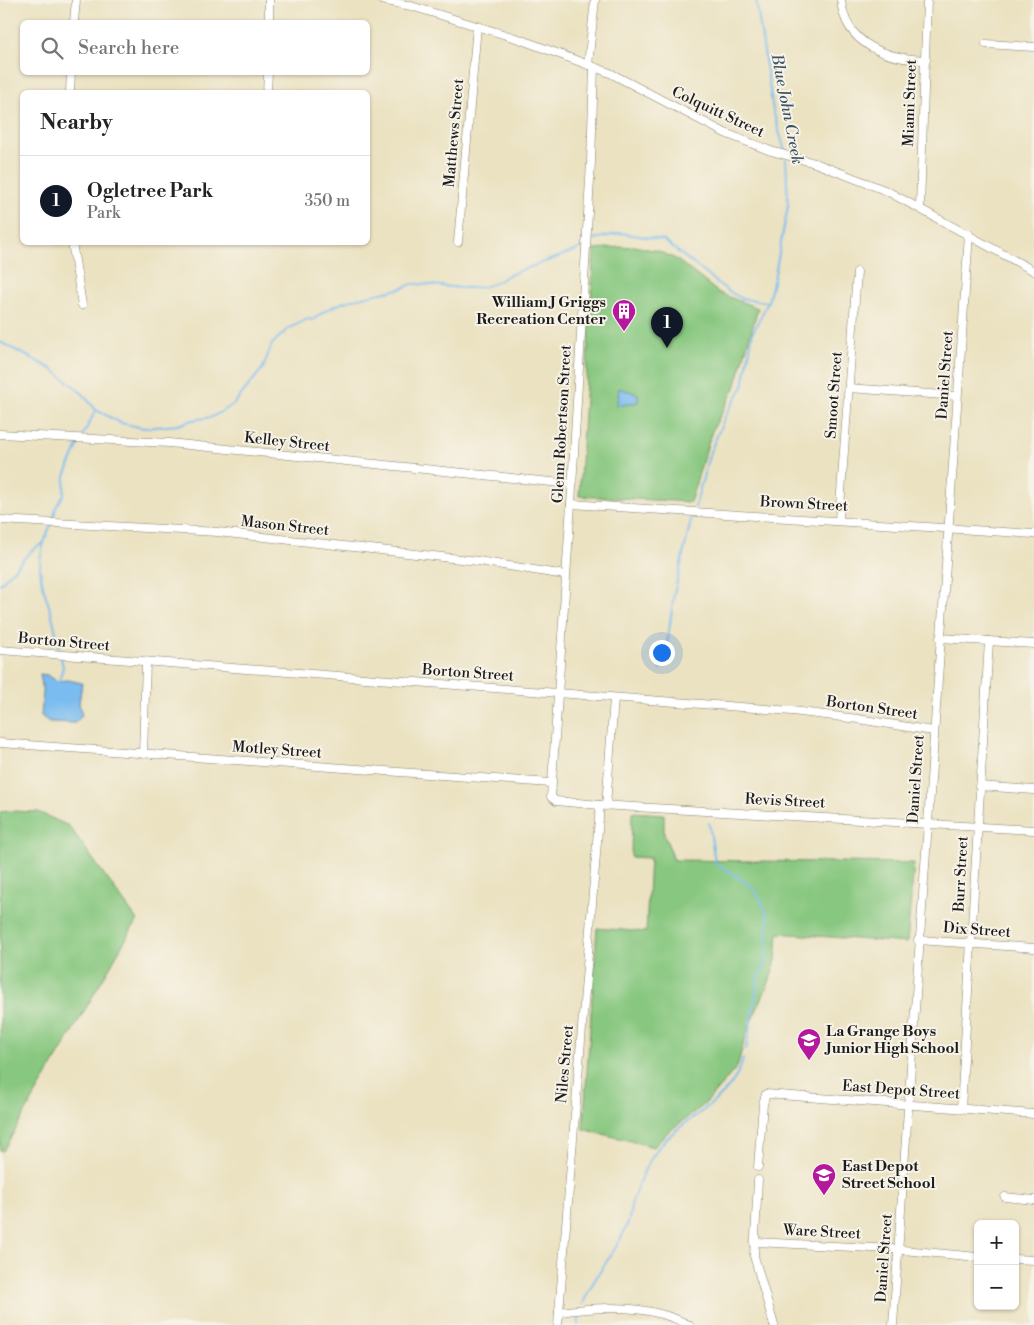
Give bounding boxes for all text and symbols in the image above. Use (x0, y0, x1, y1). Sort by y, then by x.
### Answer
search box (20, 20, 370, 75)
icon: search (38, 34, 66, 62)
text: Search here (78, 36, 179, 60)
water label: Blue John Creek (766, 51, 807, 166)
street label: Miami Street (899, 58, 921, 147)
street label: Matthews Street (440, 77, 468, 188)
street label: Colquitt Street (669, 82, 768, 142)
text: Nearby (40, 110, 113, 136)
text: Ogletree Park (87, 179, 213, 203)
text: 1 (52, 191, 60, 211)
text: 350 m (304, 191, 350, 211)
text: Park (87, 203, 120, 223)
place label: William J Griggs Recreation Center (476, 293, 606, 329)
building icon: William J Griggs Recreation Center (611, 298, 637, 332)
pin: 1 (651, 307, 683, 348)
street label: Daniel Street (932, 329, 958, 420)
street label: Glenn Robertson Street (548, 344, 576, 504)
street label: Smoot Street (821, 350, 847, 439)
street label: Kelley Street (243, 428, 331, 456)
street label: Brown Street (759, 492, 849, 516)
street label: Mason Street (240, 512, 331, 540)
street label: Borton Street (16, 628, 111, 656)
your location (649, 640, 675, 666)
street label: Borton Street (420, 660, 515, 686)
street label: Borton Street (824, 692, 920, 724)
street label: Daniel Street (903, 733, 929, 824)
street label: Motley Street (231, 737, 323, 763)
street label: Revis Street (744, 789, 826, 813)
street label: Burr Street (949, 835, 973, 914)
street label: Dix Street (942, 918, 1012, 942)
place label: La Grange Boys Junior High School (824, 1022, 959, 1058)
street label: Niles Street (552, 1023, 578, 1104)
school or university icon: La Grange Boys Junior High School (796, 1027, 822, 1061)
street label: East Depot Street (841, 1076, 961, 1104)
place label: East Depot Street School (842, 1157, 935, 1193)
school or university icon: East Depot Street School (811, 1162, 837, 1196)
street label: Daniel Street (871, 1212, 897, 1303)
street label: Ware Street (782, 1220, 862, 1244)
map controls (974, 1220, 1019, 1310)
button: + (974, 1220, 1019, 1265)
button: − (974, 1265, 1019, 1310)

